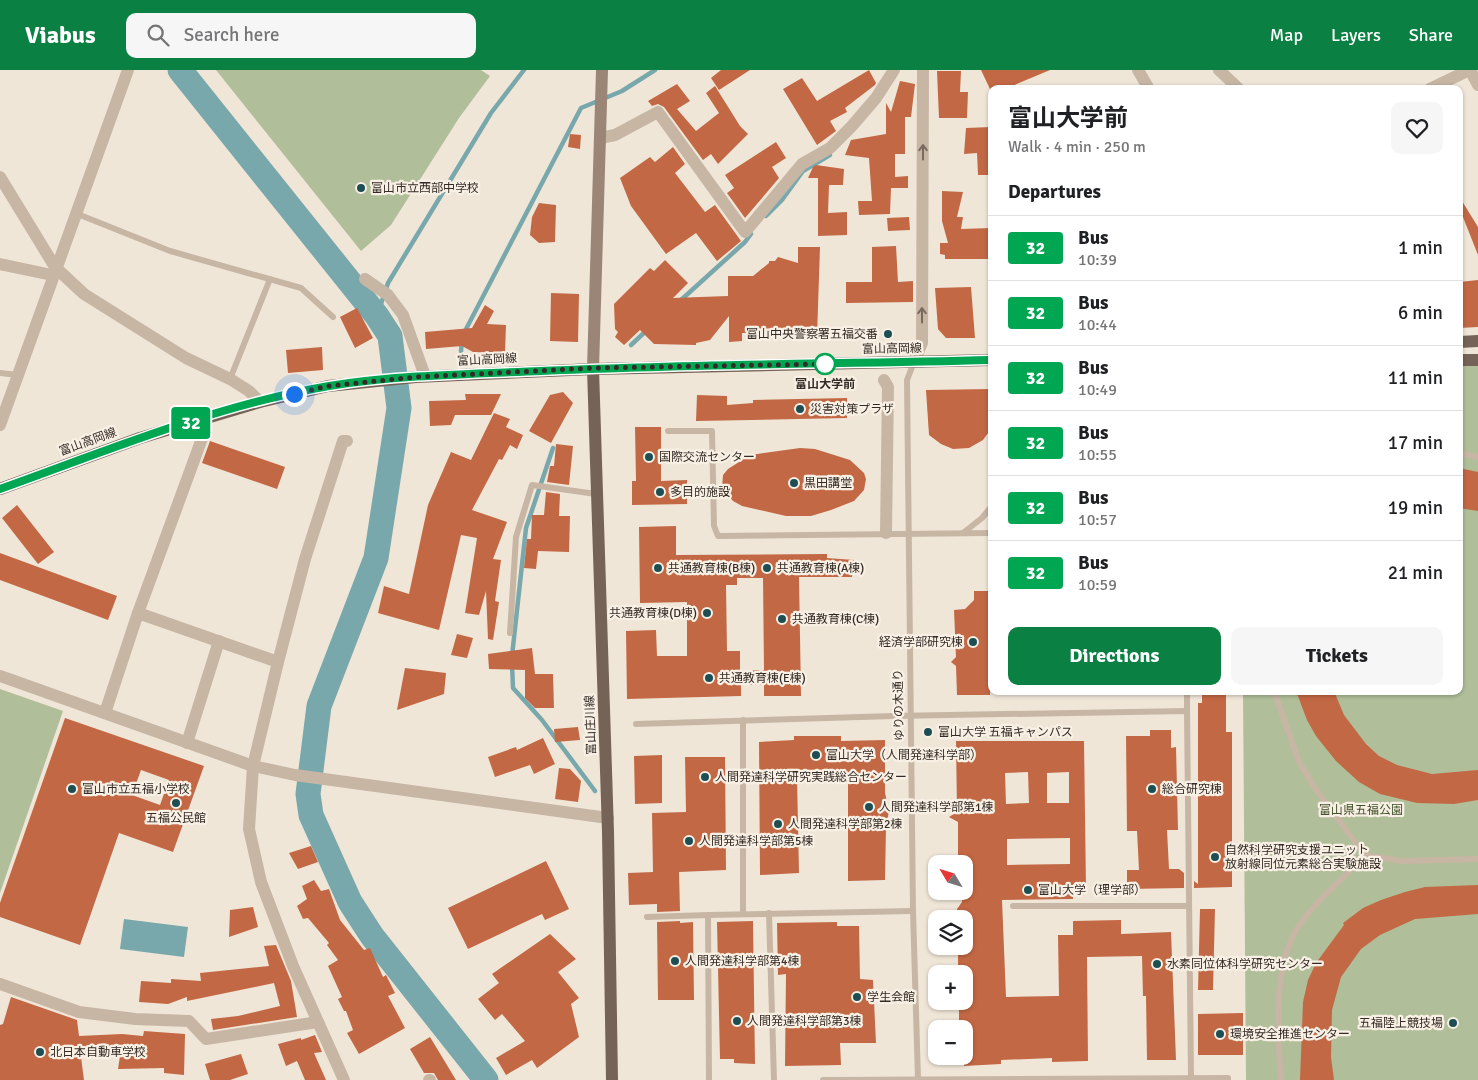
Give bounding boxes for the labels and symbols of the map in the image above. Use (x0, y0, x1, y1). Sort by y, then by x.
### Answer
one-way arrow (918, 145, 928, 161)
place label: 富山市立西部中学校 (371, 181, 479, 196)
marker: 富山市立西部中学校 (355, 182, 367, 194)
one-way arrow (917, 307, 927, 324)
place label: 富山中央警察署五福交番 (746, 327, 878, 342)
marker: 富山中央警察署五福交番 (882, 328, 894, 340)
street label: 富山高岡線 (862, 341, 922, 357)
street label: 富山高岡線 (457, 351, 517, 369)
marker: 富山大学前 (814, 353, 836, 375)
place label: 富山大学前 (795, 377, 855, 392)
your location (282, 382, 307, 407)
place label: 災害対策プラザ (810, 402, 894, 417)
marker: 災害対策プラザ (794, 403, 806, 415)
line badge: 32 (168, 407, 214, 439)
street label: 富山高岡線 (57, 425, 119, 459)
place label: 国際交流センター (659, 450, 755, 465)
marker: 国際交流センター (643, 451, 655, 463)
place label: 黒田講堂 (804, 476, 852, 491)
marker: 黒田講堂 (788, 477, 800, 489)
place label: 多目的施設 (670, 485, 730, 500)
marker: 多目的施設 (654, 486, 666, 498)
place label: 共通教育棟(B棟) (668, 561, 755, 576)
place label: 共通教育棟(A棟) (777, 561, 864, 576)
marker: 共通教育棟(B棟) (652, 562, 664, 574)
marker: 共通教育棟(A棟) (761, 562, 773, 574)
place label: 共通教育棟(D棟) (609, 606, 697, 621)
marker: 共通教育棟(D棟) (701, 607, 713, 619)
place label: 共通教育棟(C棟) (792, 612, 879, 627)
marker: 共通教育棟(C棟) (776, 613, 788, 625)
place label: 経済学部研究棟 (879, 635, 963, 650)
marker: 経済学部研究棟 (967, 636, 979, 648)
street label: ゆりの木通り (891, 669, 907, 741)
place label: 共通教育棟(E棟) (719, 671, 806, 686)
marker: 共通教育棟(E棟) (703, 672, 715, 684)
street label: 富山庄川線 (582, 695, 600, 755)
place label: 富山大学 五福キャンパス (938, 725, 1073, 740)
marker: 富山大学 五福キャンパス (922, 726, 934, 738)
place label: 富山大学（人間発達科学部） (826, 748, 982, 763)
marker: 富山大学（人間発達科学部） (810, 749, 822, 761)
place label: 人間発達科学研究実践総合センター (715, 770, 907, 785)
marker: 人間発達科学研究実践総合センター (699, 771, 711, 783)
place label: 富山市立五福小学校 (82, 782, 190, 797)
place label: 総合研究棟 (1162, 782, 1222, 797)
marker: 富山市立五福小学校 (66, 783, 78, 795)
marker: 総合研究棟 (1146, 783, 1158, 795)
marker: 五福公民館 (170, 797, 182, 809)
place label: 人間発達科学部第1棟 (879, 800, 993, 815)
marker: 人間発達科学部第1棟 (863, 801, 875, 813)
park label: 富山県五福公園 (1319, 803, 1403, 818)
place label: 五福公民館 (146, 811, 206, 826)
place label: 人間発達科学部第2棟 (788, 817, 902, 832)
marker: 人間発達科学部第2棟 (772, 818, 784, 830)
place label: 人間発達科学部第5棟 (699, 834, 813, 849)
marker: 人間発達科学部第5棟 (683, 835, 695, 847)
place label: 自然科学研究支援ユニット 放射線同位元素総合実験施設 (1225, 843, 1381, 872)
marker: 自然科学研究支援ユニット 放射線同位元素総合実験施設 (1209, 851, 1221, 863)
north arrow (928, 855, 972, 900)
place label: 富山大学（理学部） (1038, 883, 1146, 898)
marker: 富山大学（理学部） (1022, 884, 1034, 896)
place label: 人間発達科学部第4棟 (685, 954, 799, 969)
marker: 人間発達科学部第4棟 (669, 955, 681, 967)
place label: 水素同位体科学研究センター (1167, 957, 1323, 972)
marker: 水素同位体科学研究センター (1151, 958, 1163, 970)
place label: 学生会館 (867, 990, 915, 1005)
marker: 学生会館 (851, 991, 863, 1003)
place label: 人間発達科学部第3棟 (747, 1014, 861, 1029)
marker: 人間発達科学部第3棟 (731, 1015, 743, 1027)
place label: 五福陸上競技場 (1359, 1016, 1443, 1031)
marker: 五福陸上競技場 (1447, 1017, 1459, 1029)
place label: 環境安全推進センター (1230, 1027, 1350, 1042)
marker: 環境安全推進センター (1214, 1028, 1226, 1040)
place label: 北日本自動車学校 (50, 1045, 146, 1060)
marker: 北日本自動車学校 (34, 1046, 46, 1058)

